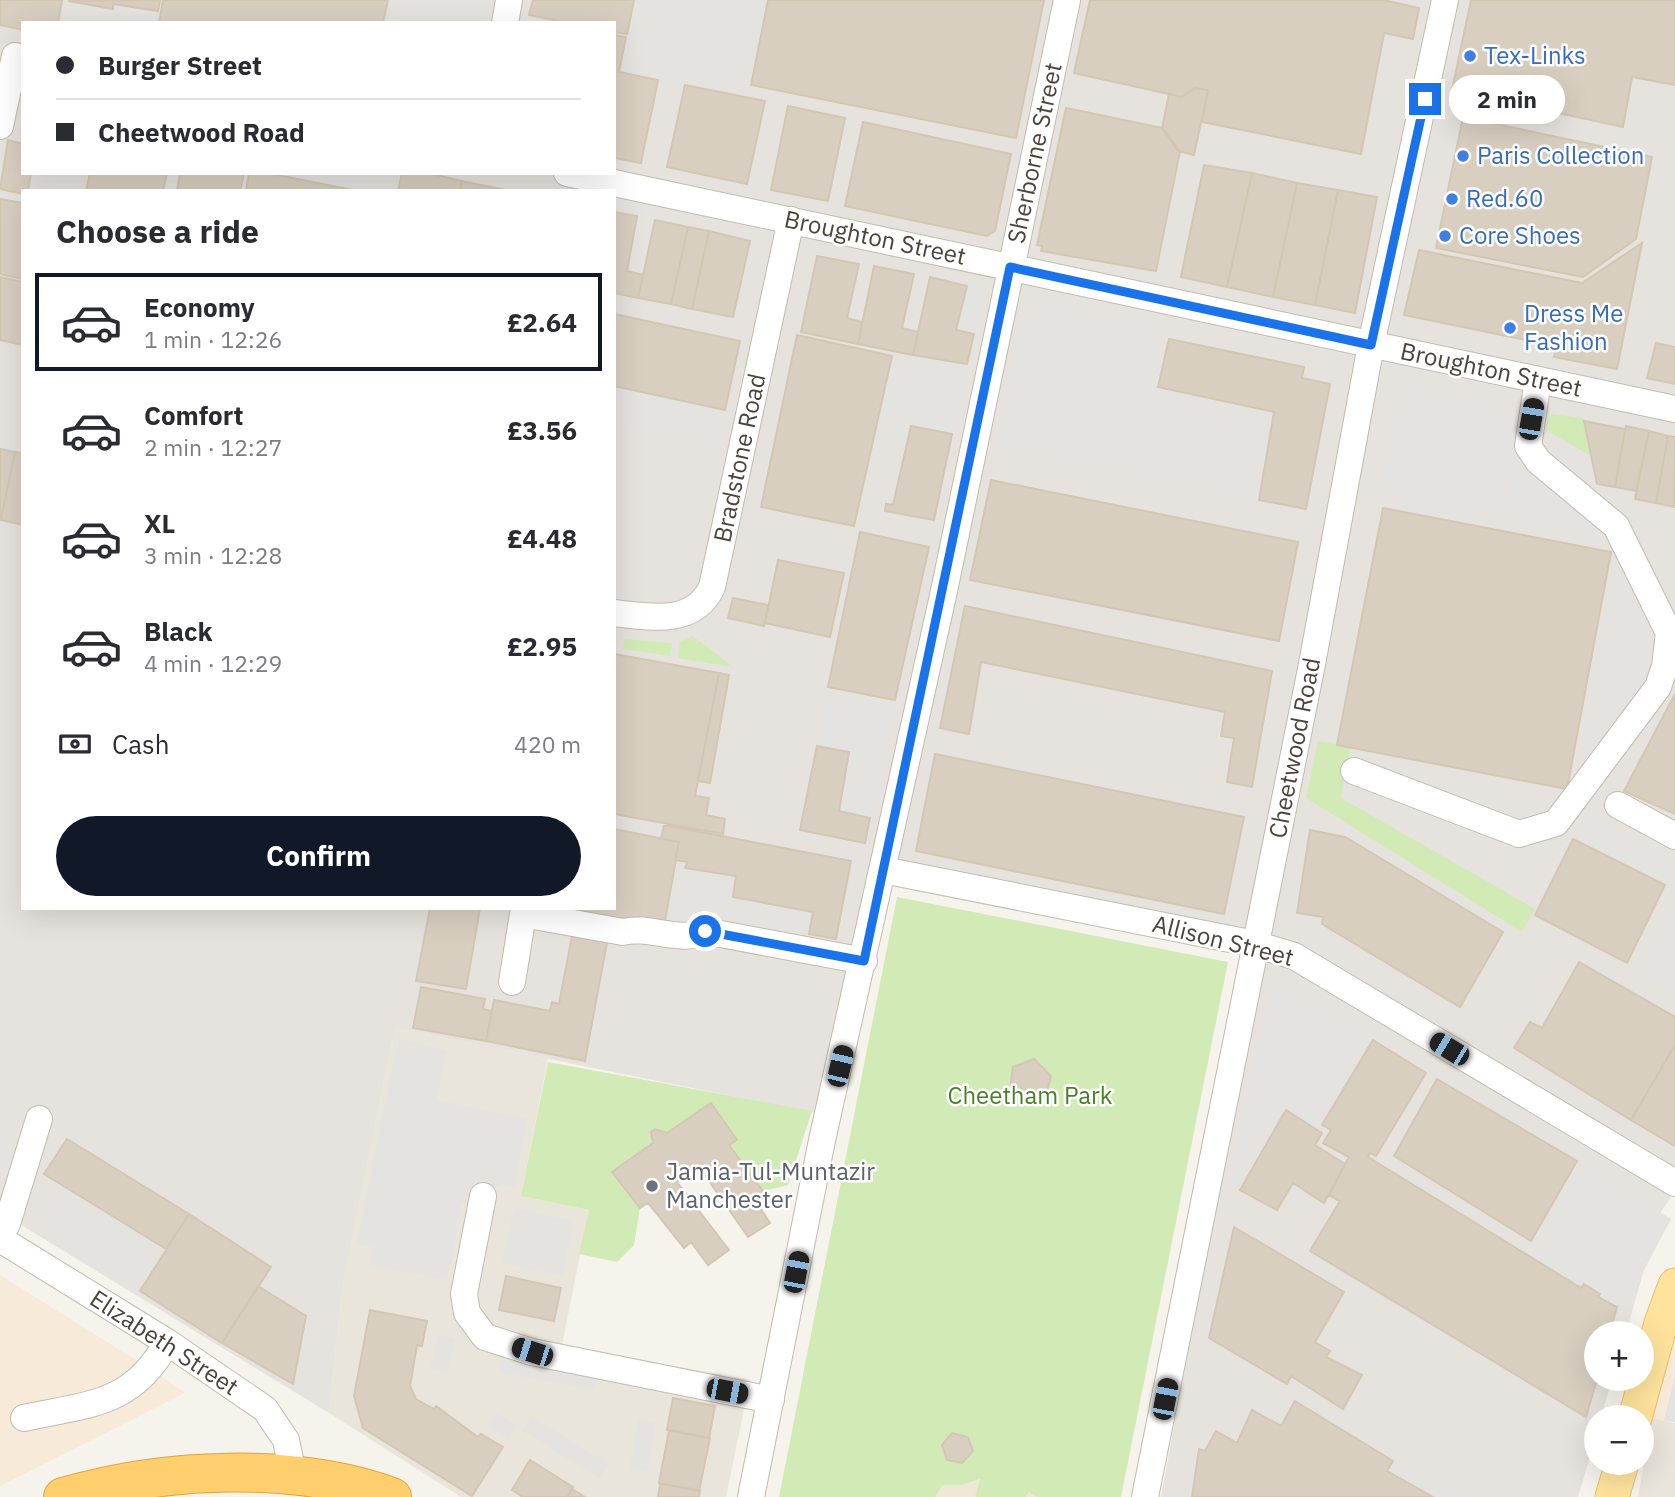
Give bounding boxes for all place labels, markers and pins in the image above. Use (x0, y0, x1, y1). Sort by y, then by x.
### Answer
place label: Tex-Links (1484, 39, 1586, 71)
marker: Tex-Links (1462, 48, 1478, 64)
place label: Paris Collection (1477, 139, 1644, 171)
marker: Paris Collection (1455, 148, 1471, 164)
place label: Red.60 (1466, 182, 1543, 214)
marker: Red.60 (1444, 191, 1460, 207)
place label: Core Shoes (1459, 219, 1581, 251)
marker: Core Shoes (1437, 228, 1453, 244)
place label: Dress Me Fashion (1524, 297, 1624, 357)
marker: Dress Me Fashion (1502, 320, 1518, 336)
place label: Jamia-Tul-Muntazir Manchester (666, 1155, 875, 1215)
marker: Jamia-Tul-Muntazir Manchester (644, 1178, 660, 1194)

